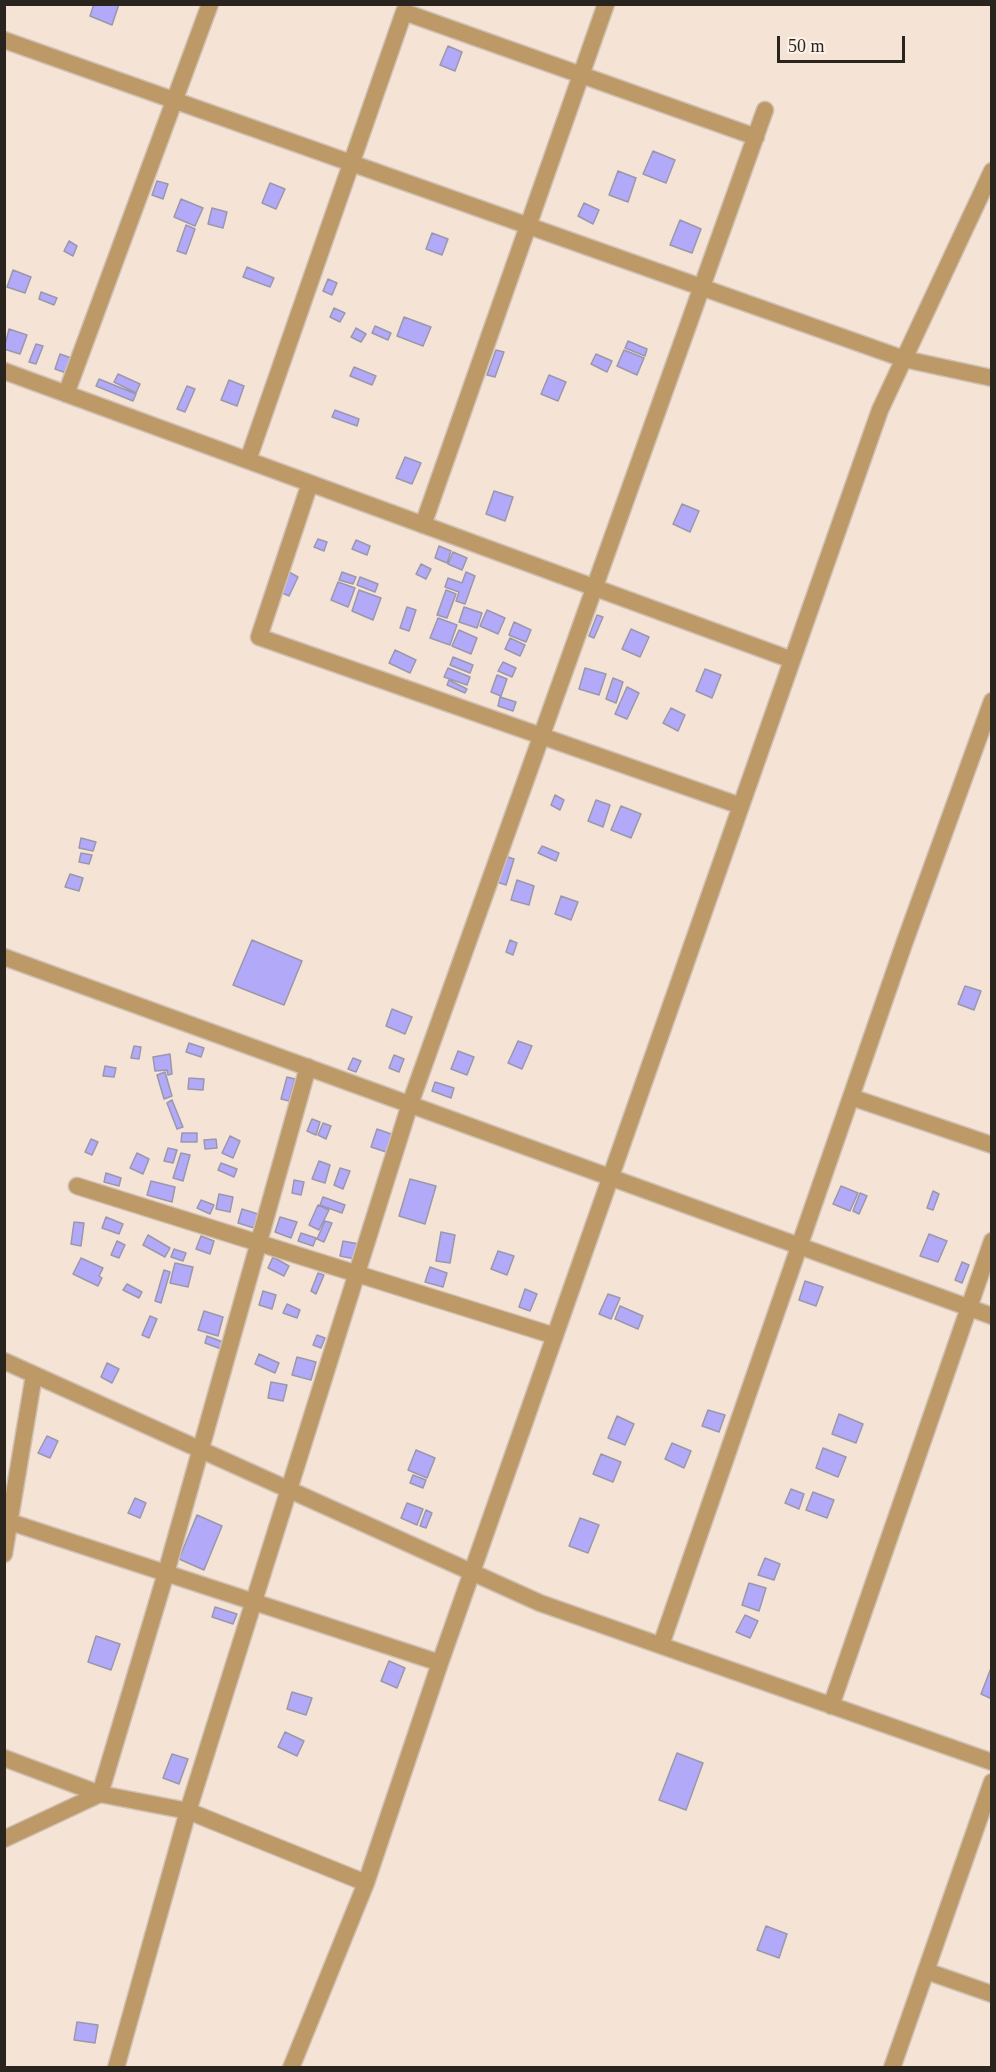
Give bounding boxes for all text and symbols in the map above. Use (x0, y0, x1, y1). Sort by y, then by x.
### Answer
scale bar (780, 24, 908, 62)
text: 50 m (788, 36, 825, 56)

